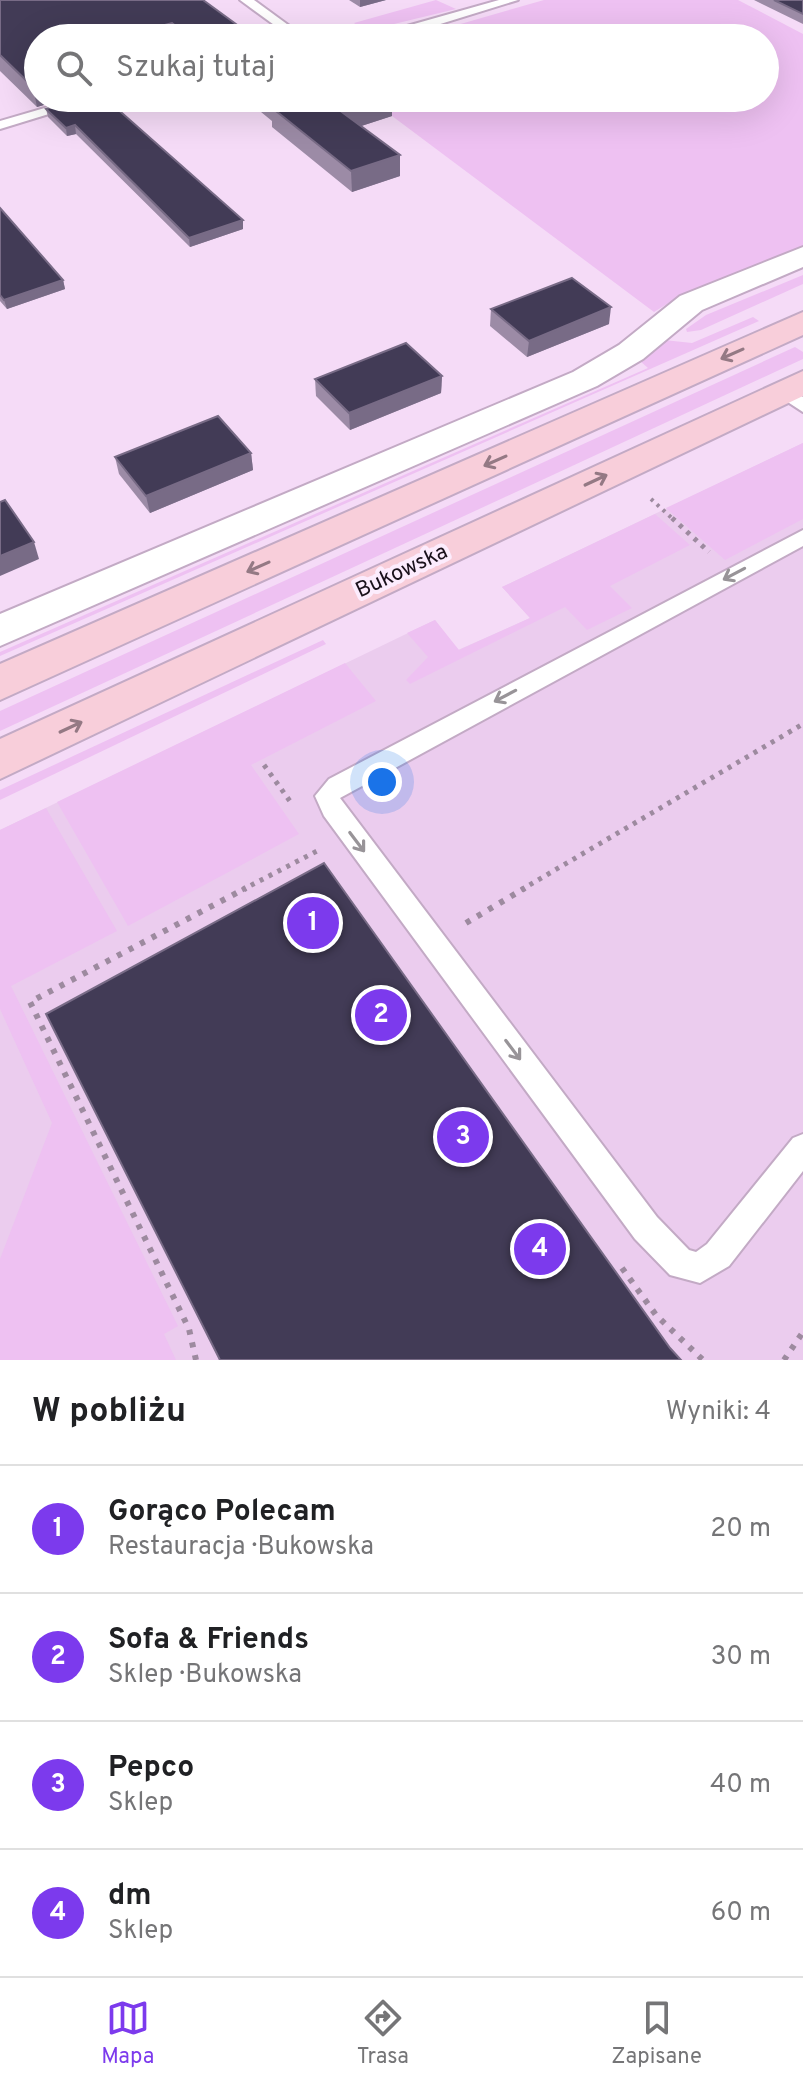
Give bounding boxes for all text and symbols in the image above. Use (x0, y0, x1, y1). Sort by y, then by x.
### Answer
search box (24, 24, 779, 112)
icon: search (52, 46, 96, 90)
text: Szukaj tutaj (116, 50, 275, 87)
one-way arrow (720, 347, 744, 362)
one-way arrow (483, 454, 508, 469)
one-way arrow (583, 472, 607, 487)
street label: Bukowska (352, 539, 452, 605)
one-way arrow (246, 561, 270, 576)
one-way arrow (723, 567, 747, 583)
one-way arrow (493, 689, 517, 705)
one-way arrow (58, 719, 82, 734)
your location (362, 762, 402, 802)
one-way arrow (349, 831, 366, 852)
pin: 1 (287, 893, 339, 953)
pin: 2 (355, 985, 407, 1045)
one-way arrow (505, 1039, 522, 1060)
pin: 3 (437, 1107, 489, 1167)
pin: 4 (514, 1219, 566, 1279)
text: W pobliżu (32, 1391, 186, 1434)
text: Wyniki: 4 (666, 1396, 771, 1429)
text: Gorąco Polecam (108, 1494, 336, 1531)
text: 1 (53, 1513, 63, 1546)
text: 20 m (710, 1513, 771, 1546)
text: Restauracja · Bukowska (108, 1531, 374, 1564)
text: Sofa & Friends (108, 1622, 309, 1659)
text: 2 (50, 1641, 66, 1674)
text: 30 m (711, 1641, 771, 1674)
text: Sklep · Bukowska (108, 1659, 302, 1692)
text: Pepco (108, 1750, 194, 1787)
text: 3 (50, 1769, 66, 1802)
text: 40 m (710, 1769, 771, 1802)
text: Sklep (108, 1787, 173, 1820)
text: dm (108, 1878, 152, 1915)
text: 4 (50, 1897, 66, 1930)
text: 60 m (711, 1897, 771, 1930)
text: Sklep (108, 1915, 173, 1948)
tab: Mapa (101, 1996, 154, 2071)
tab: Trasa (357, 1996, 409, 2071)
tab: Zapisane (611, 1996, 702, 2071)

